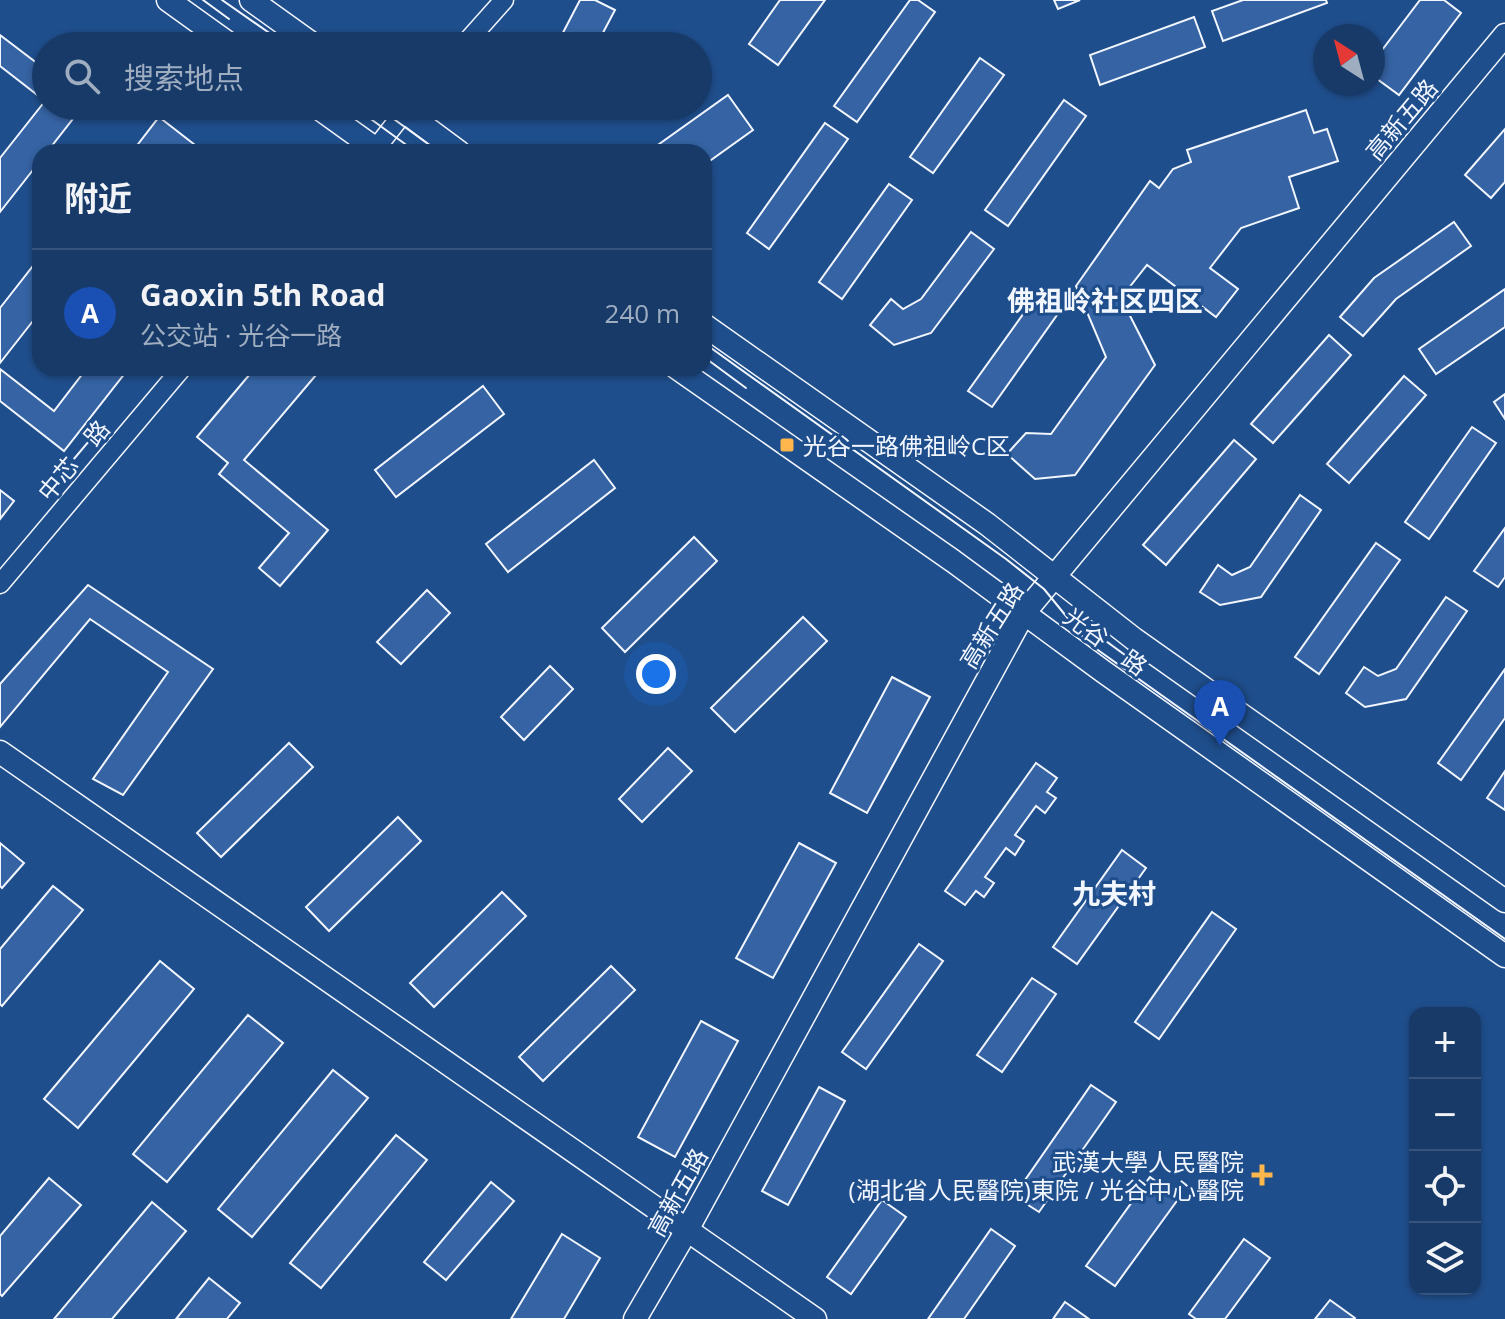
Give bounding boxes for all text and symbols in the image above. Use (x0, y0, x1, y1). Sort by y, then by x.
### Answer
north arrow (1313, 24, 1385, 96)
search box (32, 32, 712, 120)
icon: search (60, 54, 104, 98)
text: 搜索地点 (124, 57, 244, 98)
street label: 高新五路 (1358, 72, 1444, 166)
text: 附近 (64, 175, 132, 221)
text: Gaoxin 5th Road (140, 274, 386, 315)
district label: 佛祖岭社区四区 (1007, 281, 1203, 319)
text: A (81, 295, 99, 331)
text: 240 m (605, 295, 680, 331)
text: 公交站 · 光谷一路 (140, 317, 342, 353)
street label: 中芯一路 (30, 413, 116, 507)
place label: 光谷一路佛祖岭C区 (803, 429, 1010, 462)
marker: 光谷一路佛祖岭C区 (778, 436, 796, 454)
street label: 高新五路 (952, 576, 1030, 674)
street label: 光谷一路 (1057, 599, 1155, 683)
your location (636, 654, 676, 694)
pin: A (1194, 680, 1246, 746)
district label: 九夫村 (1072, 874, 1156, 912)
map controls (1409, 1007, 1481, 1295)
button: + (1409, 1007, 1481, 1079)
button: − (1409, 1079, 1481, 1151)
street label: 高新五路 (639, 1142, 715, 1242)
place label: 武漢大學人民醫院 (湖北省人民醫院)東院 / 光谷中心醫院 (849, 1145, 1244, 1206)
button: locate (1409, 1151, 1481, 1223)
marker: 武漢大學人民醫院 (湖北省人民醫院)東院 / 光谷中心醫院 (1251, 1164, 1273, 1186)
button: layers (1409, 1223, 1481, 1295)

